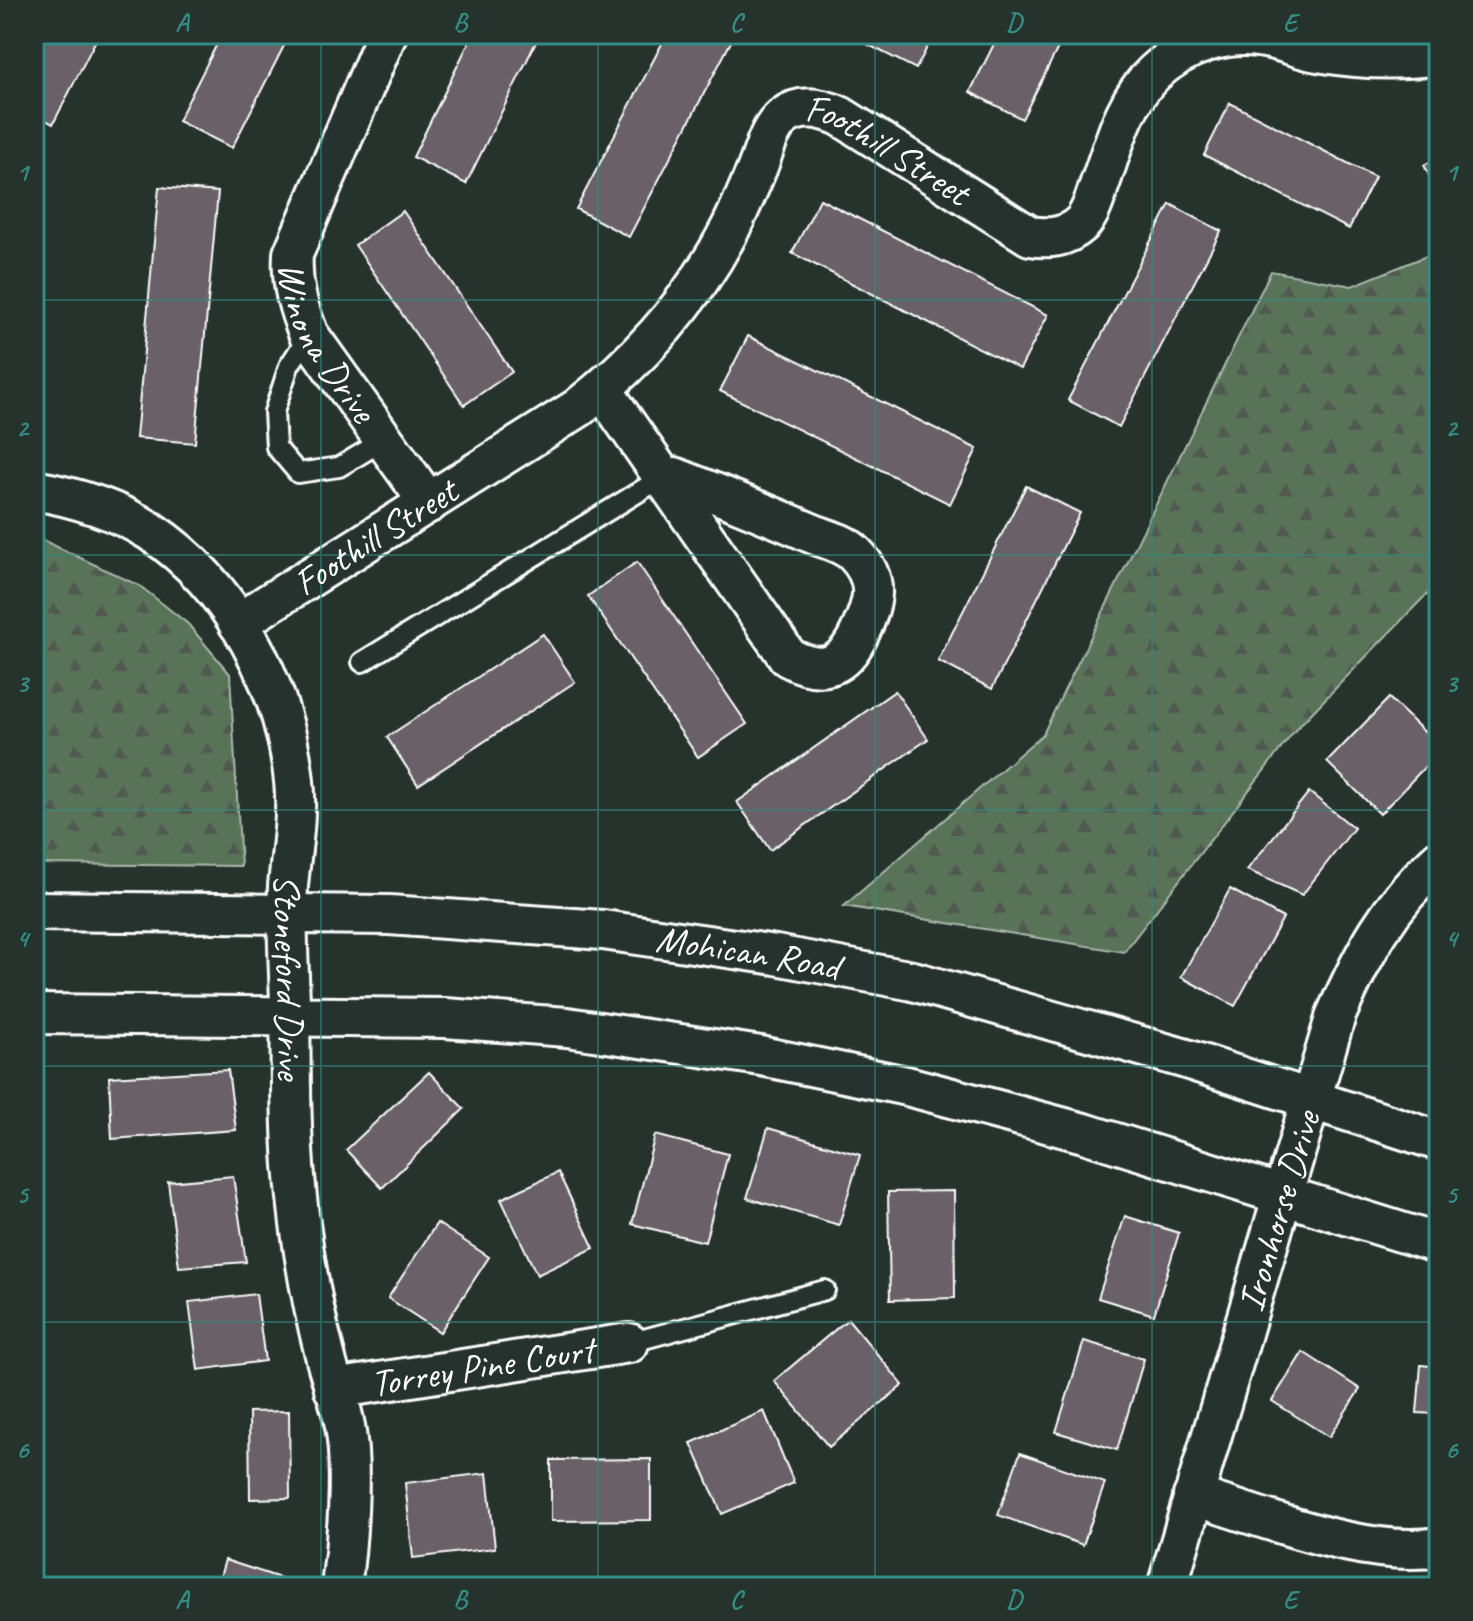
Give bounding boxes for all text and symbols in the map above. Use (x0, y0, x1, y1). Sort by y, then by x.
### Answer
text: A (175, 6, 190, 39)
text: B (453, 6, 469, 39)
text: C (730, 6, 746, 39)
text: D (1006, 6, 1024, 39)
text: E (1283, 6, 1301, 39)
street label: Foothill Street (803, 84, 981, 217)
text: 1 (16, 156, 31, 189)
text: 1 (1445, 156, 1460, 189)
street label: Winona Drive (269, 261, 389, 433)
text: 2 (16, 411, 30, 444)
text: 2 (1445, 411, 1459, 444)
street label: Foothill Street (284, 465, 468, 606)
text: 3 (16, 667, 30, 700)
text: 3 (1445, 667, 1459, 700)
street label: Stoneford Drive (263, 873, 314, 1083)
street label: Mohican Road (653, 914, 849, 991)
text: 4 (16, 922, 31, 955)
text: 4 (1445, 922, 1460, 955)
street label: Ironhorse Drive (1226, 1103, 1331, 1317)
text: 5 (16, 1178, 30, 1211)
text: 5 (1445, 1178, 1459, 1211)
street label: Torrey Pine Court (368, 1325, 602, 1406)
text: 6 (16, 1433, 30, 1466)
text: 6 (1445, 1433, 1459, 1466)
text: A (175, 1583, 190, 1616)
text: B (453, 1583, 469, 1616)
text: C (730, 1583, 746, 1616)
text: D (1006, 1583, 1024, 1616)
text: E (1283, 1583, 1301, 1616)

